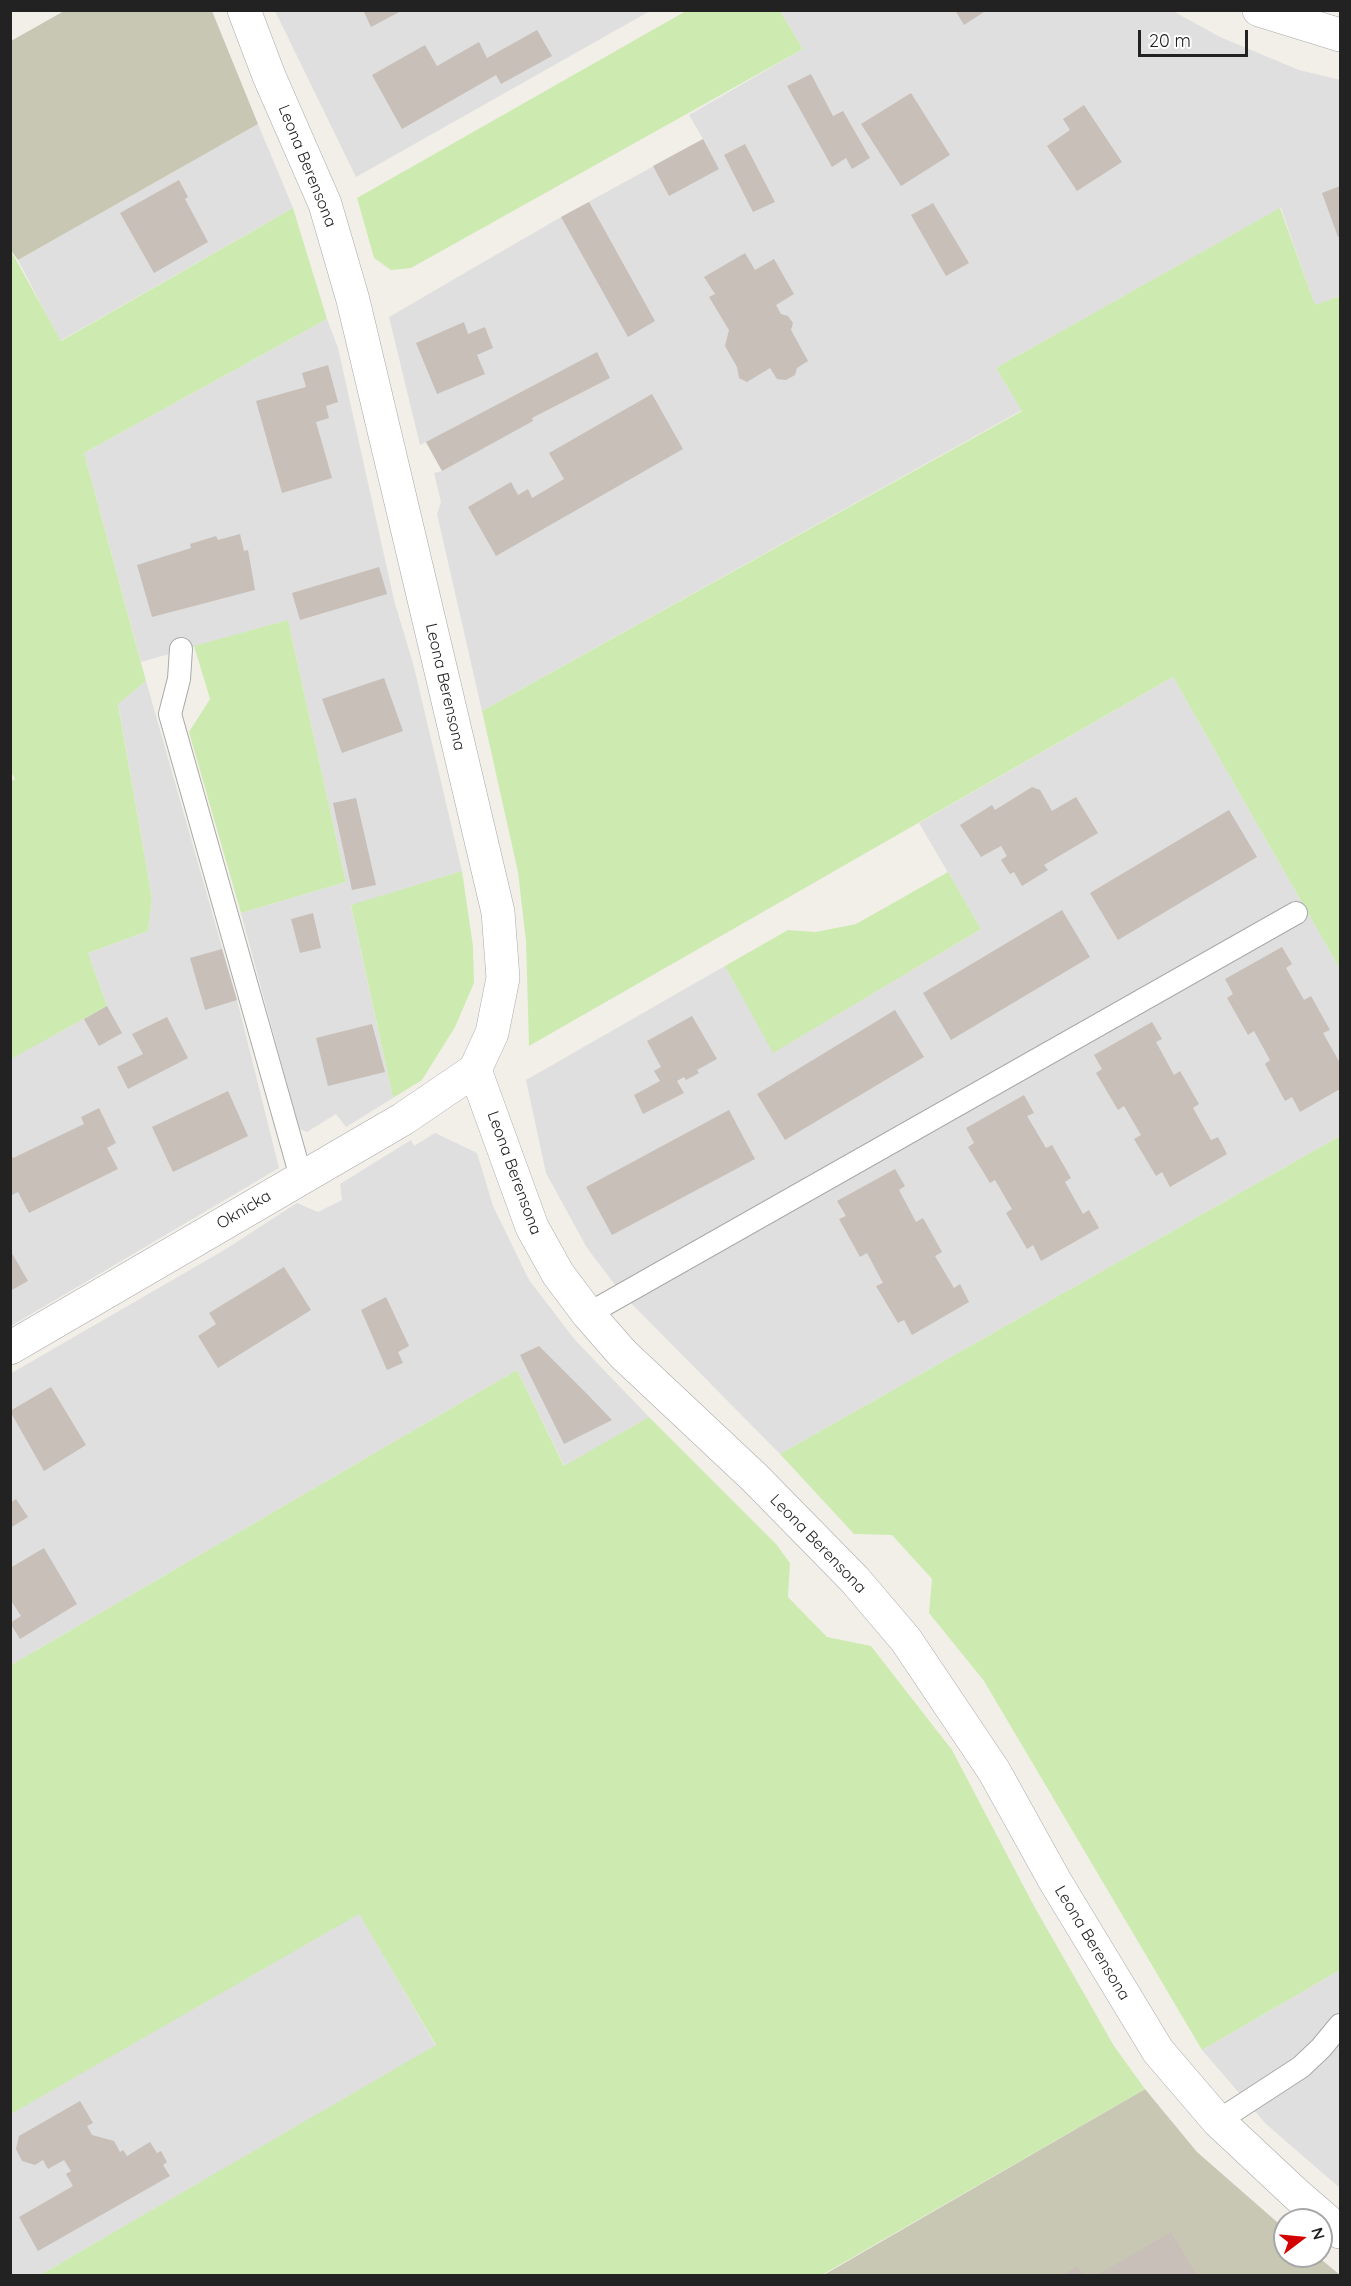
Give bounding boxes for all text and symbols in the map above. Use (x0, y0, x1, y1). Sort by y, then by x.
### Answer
scale bar (1141, 18, 1250, 56)
text: 20 m (1149, 29, 1191, 52)
street label: Leona Berensona (274, 102, 340, 230)
street label: Leona Berensona (421, 621, 469, 753)
street label: Leona Berensona (483, 1109, 545, 1237)
street label: Oknicka (213, 1186, 275, 1234)
street label: Leona Berensona (766, 1491, 870, 1597)
street label: Leona Berensona (1050, 1882, 1134, 2004)
north arrow (1273, 2208, 1333, 2268)
text: N (1307, 2225, 1330, 2242)

